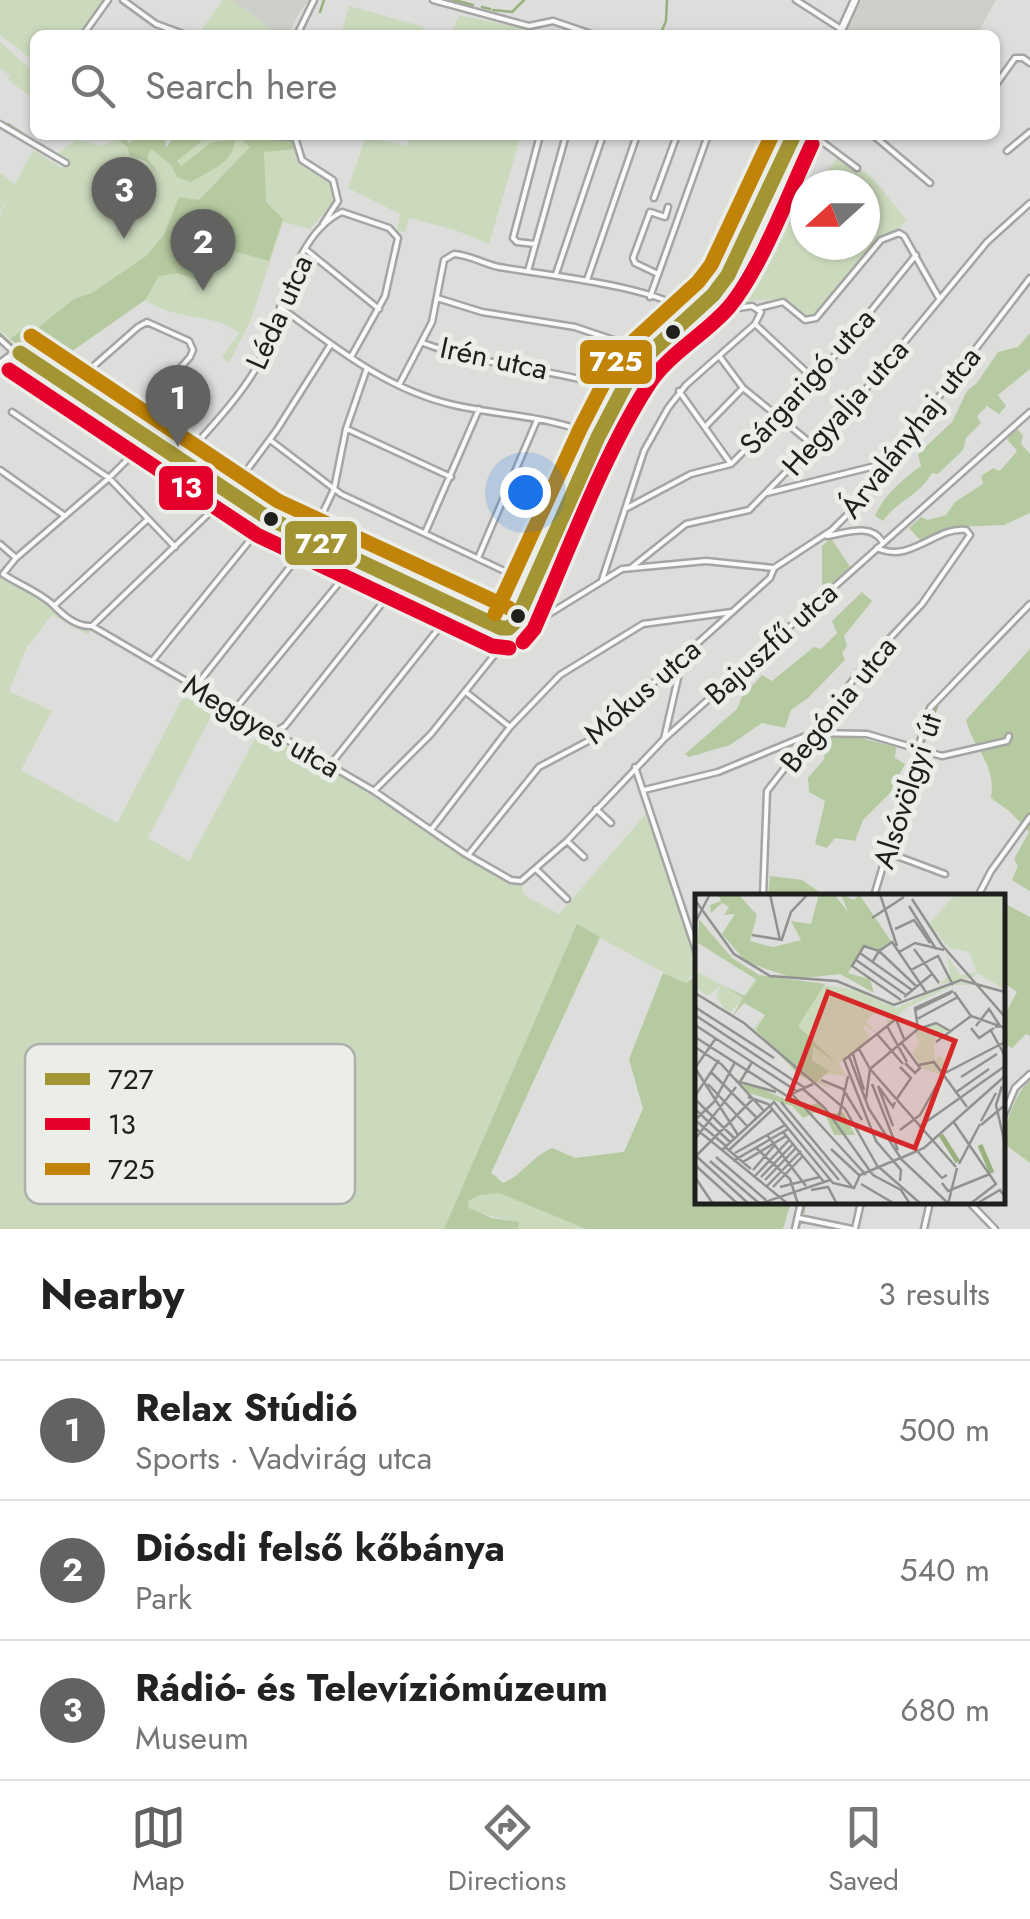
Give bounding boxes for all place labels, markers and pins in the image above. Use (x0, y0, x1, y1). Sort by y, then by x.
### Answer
pin: 3 (92, 156, 156, 239)
pin: 2 (170, 208, 236, 291)
unlabelled marker (663, 322, 683, 342)
pin: 1 (146, 364, 210, 447)
unlabelled marker (261, 509, 281, 529)
unlabelled marker (508, 606, 528, 626)

